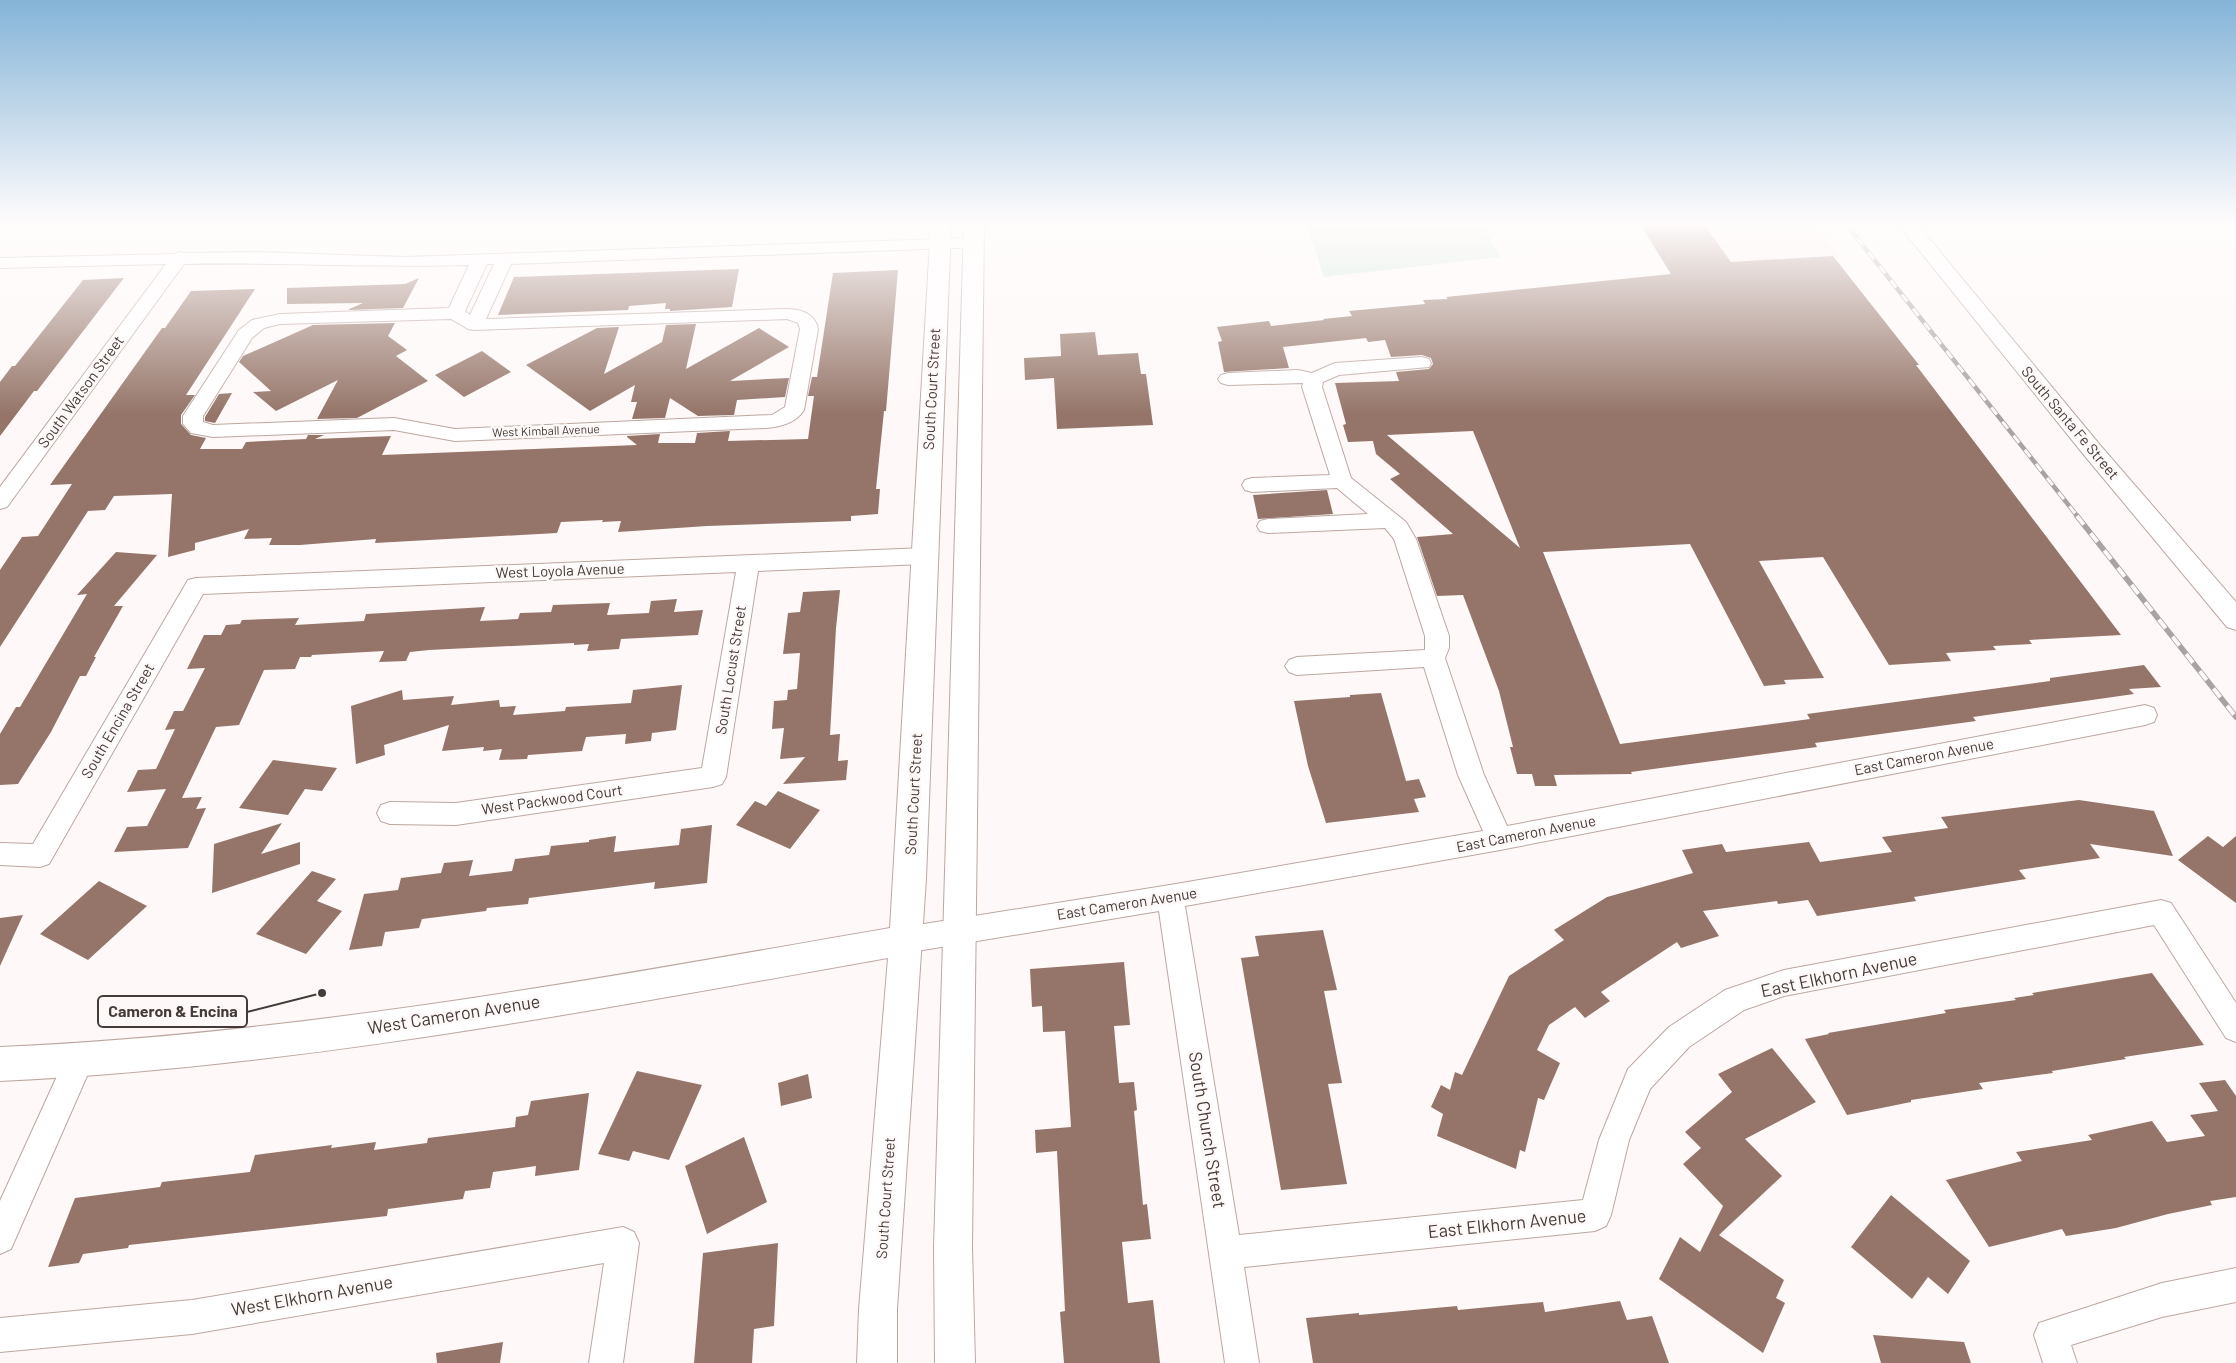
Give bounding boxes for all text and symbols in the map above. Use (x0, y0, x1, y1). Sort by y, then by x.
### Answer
street label: South Court Street (919, 328, 943, 450)
street label: South Watson Street (33, 332, 127, 451)
street label: South Santa Fe Street (2018, 362, 2123, 483)
street label: West Kimball Avenue (492, 421, 600, 439)
street label: West Loyola Avenue (495, 559, 625, 581)
street label: South Locust Street (711, 604, 749, 736)
street label: South Encina Street (77, 660, 157, 781)
street label: South Court Street (901, 733, 925, 855)
street label: East Cameron Avenue (1853, 734, 1995, 778)
street label: West Packwood Court (480, 780, 624, 818)
street label: East Cameron Avenue (1455, 811, 1597, 855)
street label: East Cameron Avenue (1055, 883, 1198, 923)
street label: East Elkhorn Avenue (1759, 947, 1919, 1001)
street label: West Cameron Avenue (366, 990, 542, 1039)
callout: Cameron & Encina (98, 996, 247, 1027)
text: Cameron & Encina (108, 1001, 238, 1020)
street label: South Church Street (1185, 1050, 1231, 1210)
street label: South Court Street (872, 1136, 898, 1259)
street label: East Elkhorn Avenue (1426, 1204, 1587, 1242)
street label: West Elkhorn Avenue (229, 1270, 394, 1320)

